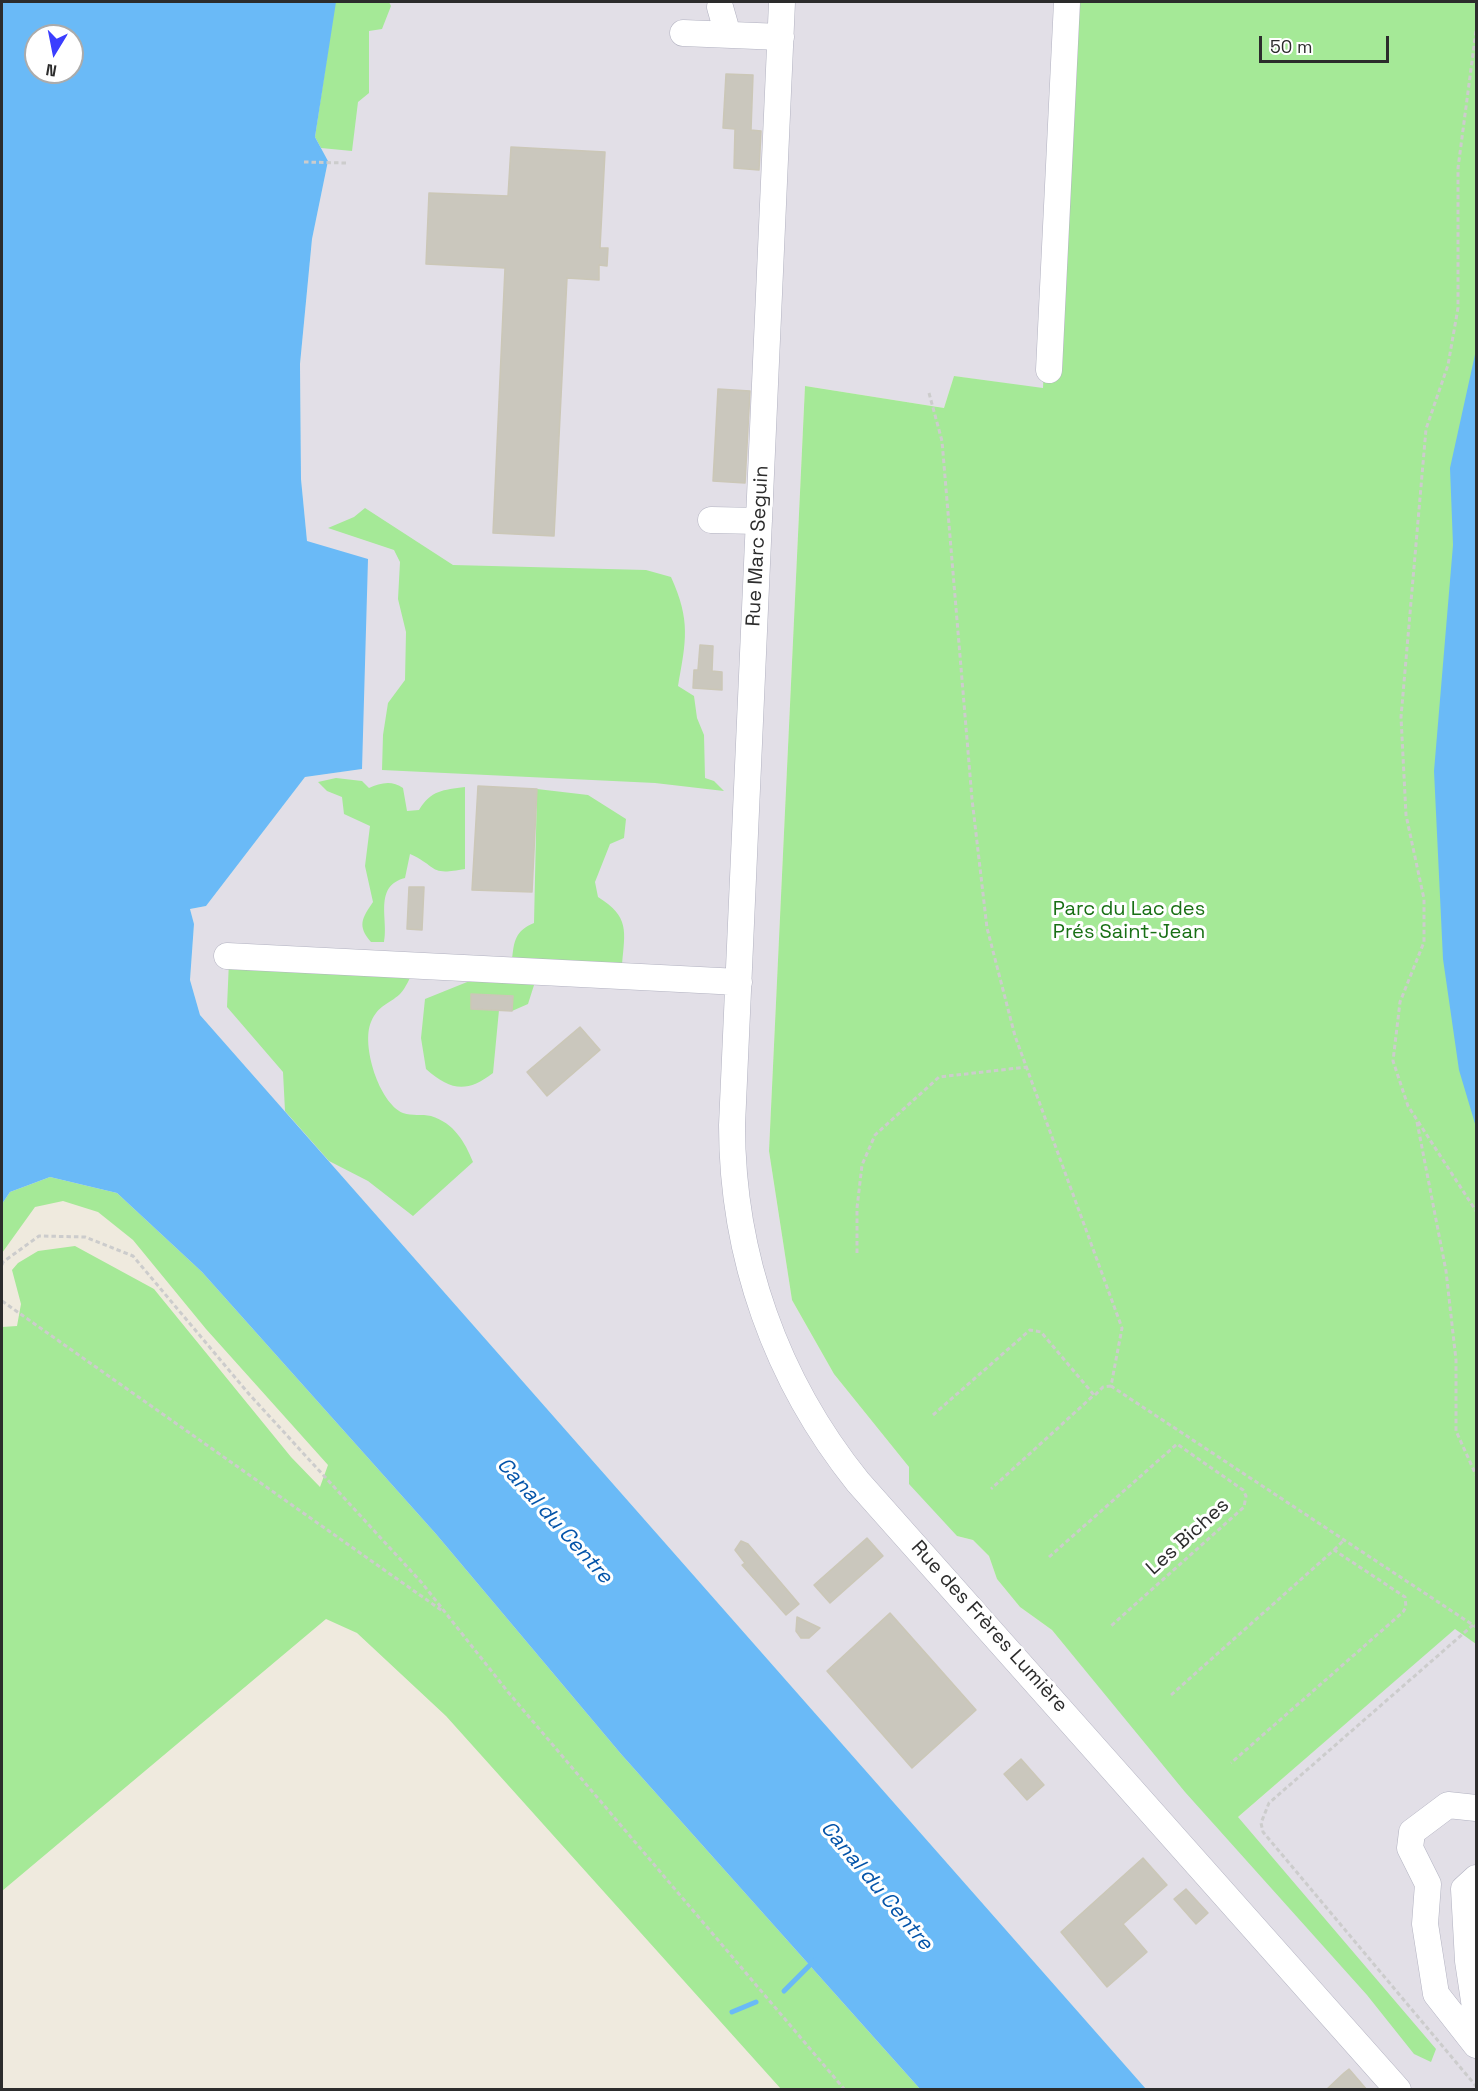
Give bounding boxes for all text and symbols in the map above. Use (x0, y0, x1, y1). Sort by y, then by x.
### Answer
north arrow (24, 24, 84, 84)
scale bar (1262, 24, 1392, 62)
text: 50 m (1270, 35, 1312, 58)
text: N (44, 59, 58, 82)
street label: Rue Marc Seguin (742, 465, 774, 627)
park label: Parc du Lac des Prés Saint-Jean (1053, 898, 1205, 945)
water label: Canal du Centre (491, 1453, 617, 1589)
street label: Les Biches (1142, 1494, 1234, 1580)
street label: Rue des Frères Lumière (906, 1536, 1072, 1718)
water label: Canal du Centre (815, 1816, 937, 1956)

